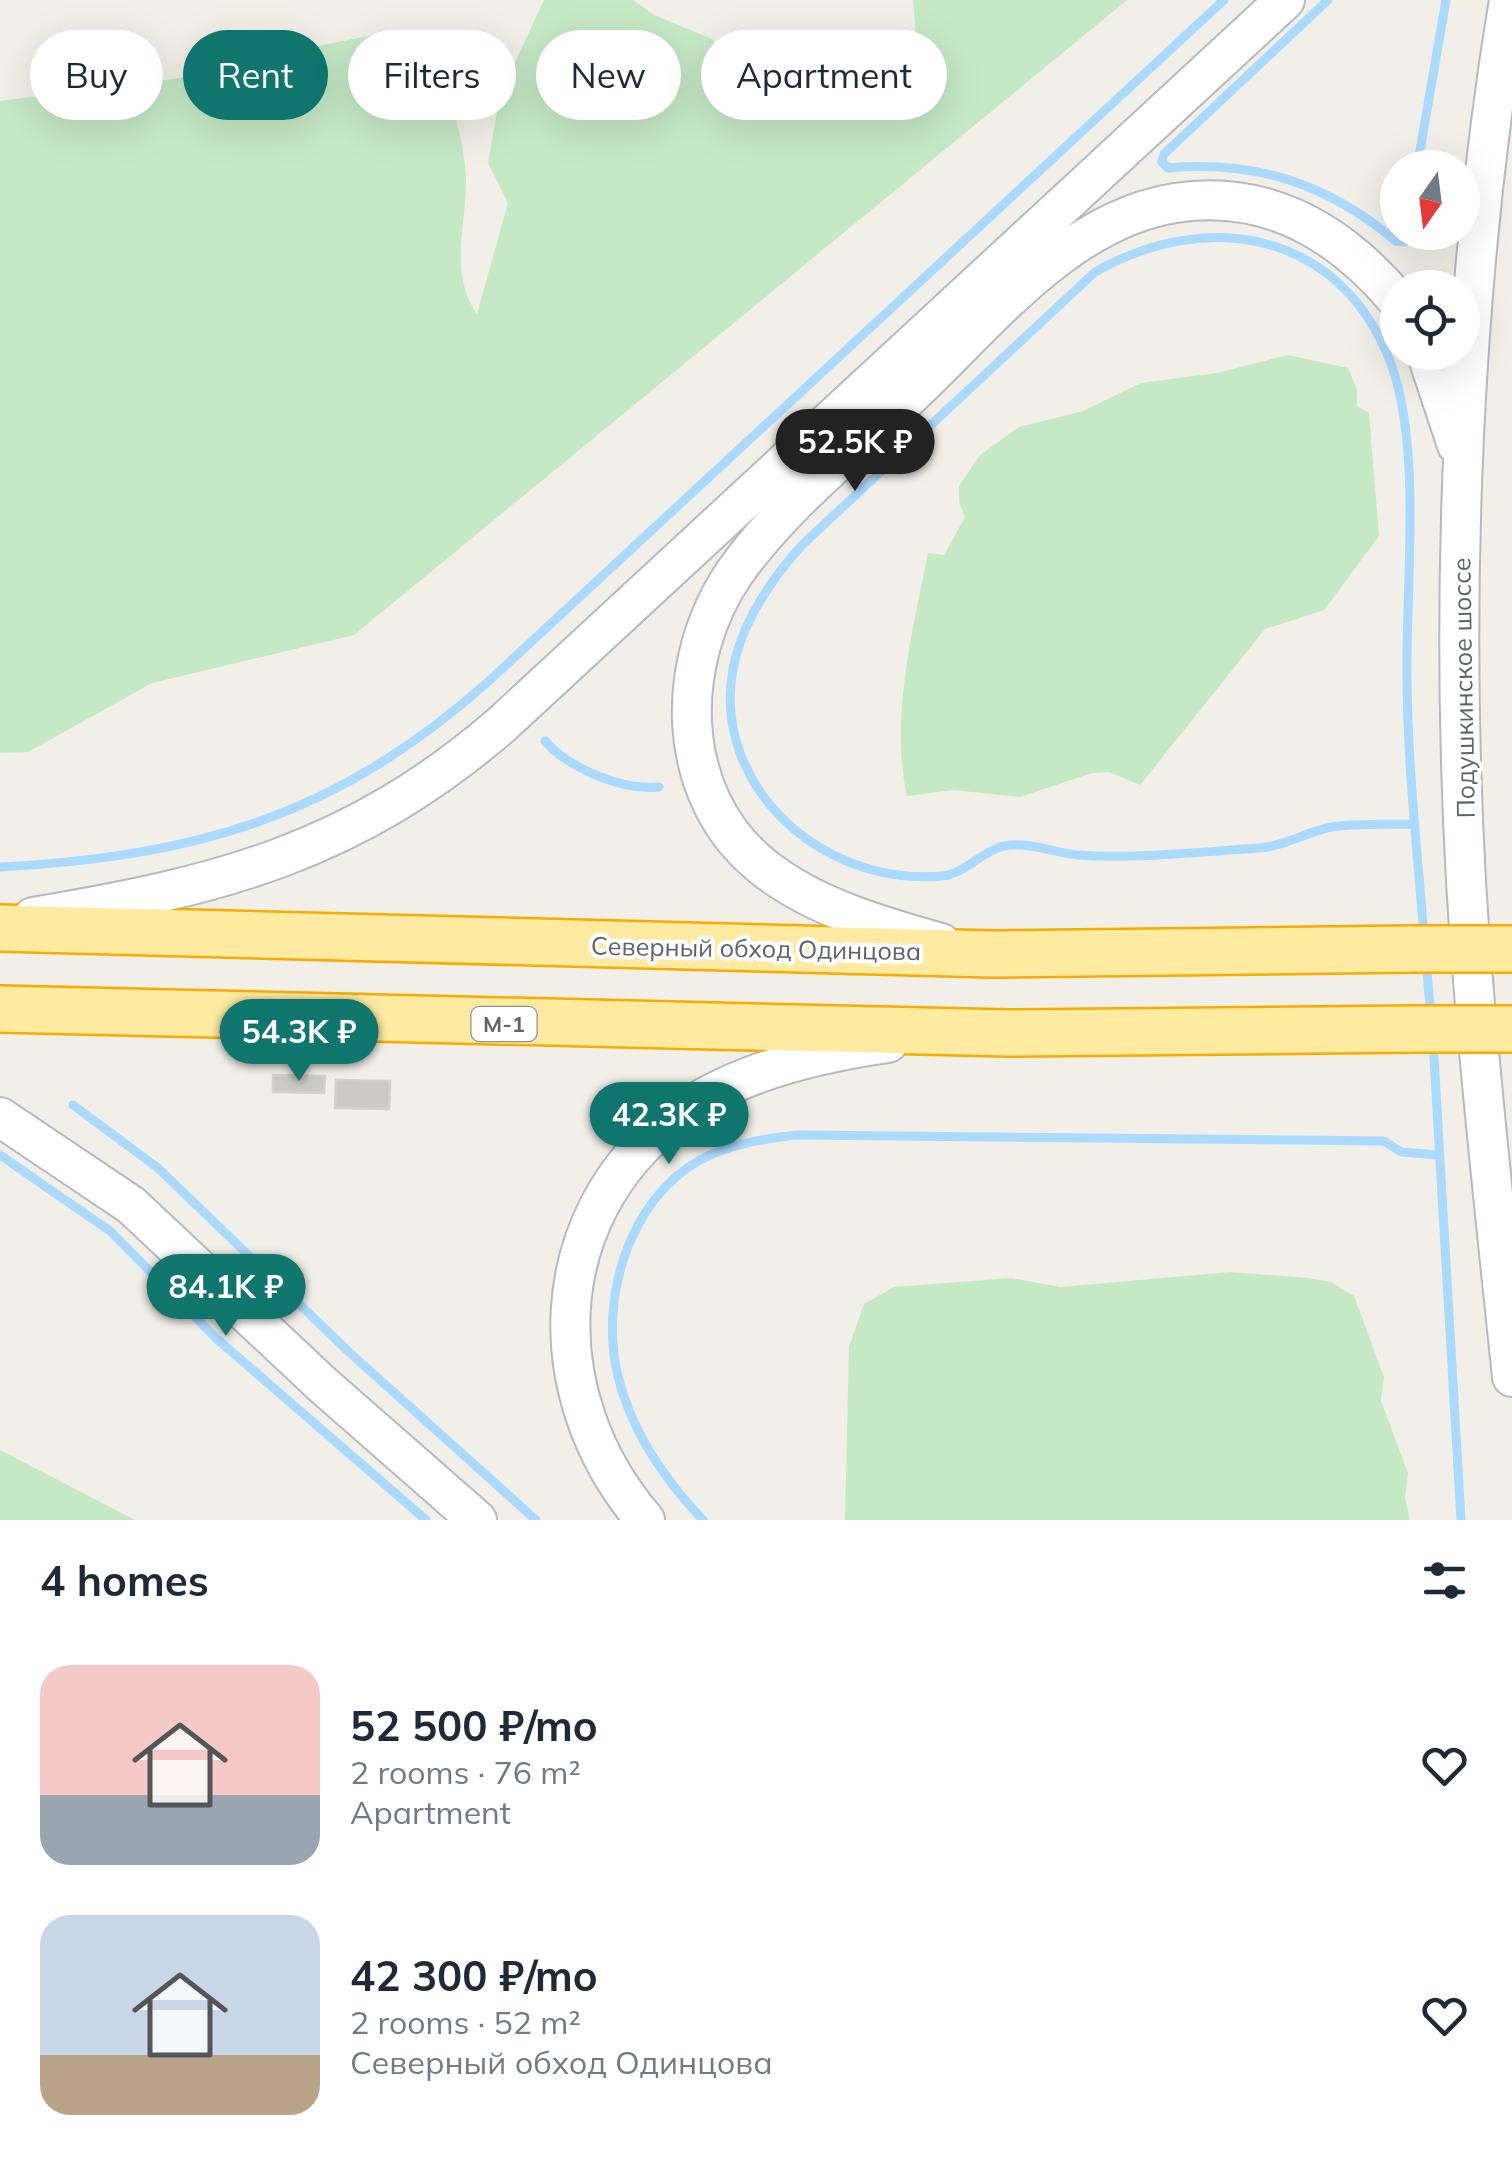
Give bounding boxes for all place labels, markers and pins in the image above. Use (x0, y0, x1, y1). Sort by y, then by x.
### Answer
pin: 52.5K ₽ (763, 409, 947, 494)
pin: 54.3K ₽ (207, 999, 391, 1084)
pin: 42.3K ₽ (577, 1082, 761, 1167)
pin: 84.1K ₽ (134, 1254, 318, 1339)

